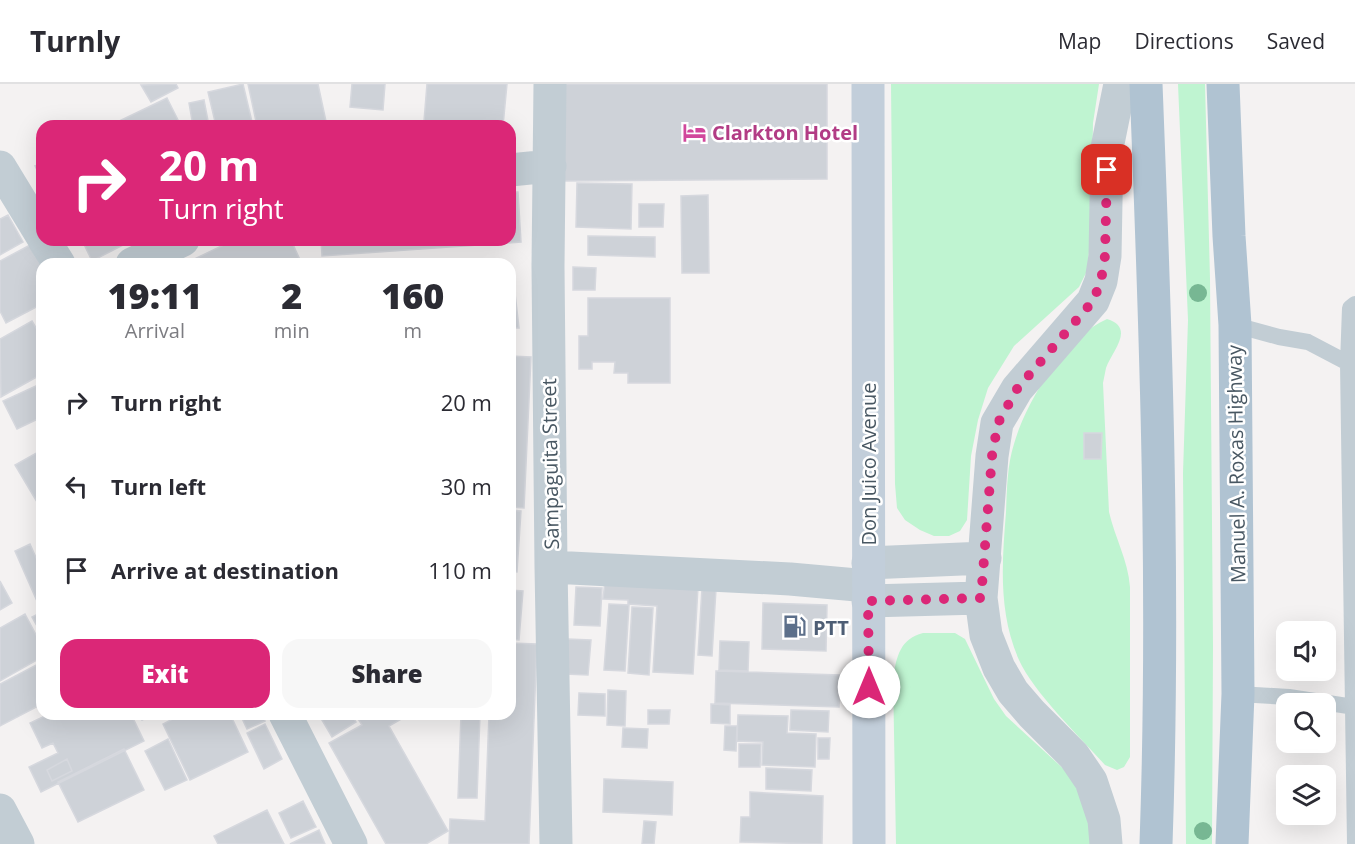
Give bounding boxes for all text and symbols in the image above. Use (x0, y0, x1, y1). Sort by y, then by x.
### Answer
text: Turnly (30, 22, 120, 60)
text: Map (1058, 27, 1101, 55)
text: Directions (1134, 27, 1234, 55)
text: Saved (1267, 27, 1325, 55)
hotel icon: Clarkton Hotel (681, 119, 707, 145)
place label: Clarkton Hotel (712, 119, 858, 146)
text: 20 m (159, 136, 259, 193)
icon: right (60, 144, 138, 222)
pin (1081, 144, 1132, 195)
icon: arrive (1090, 153, 1123, 186)
text: Turn right (159, 190, 284, 227)
text: 19:11 (108, 271, 202, 320)
text: 2 (281, 271, 302, 320)
text: 160 (381, 271, 444, 320)
text: Arrival (125, 317, 185, 344)
text: min (274, 317, 310, 344)
text: m (404, 317, 422, 344)
street label: Manuel A. Roxas Highway (1220, 344, 1252, 583)
street label: Sampaguita Street (535, 378, 565, 550)
street label: Don Juico Avenue (855, 382, 882, 546)
icon: right (60, 386, 93, 419)
text: Turn right (111, 387, 222, 417)
text: 20 m (441, 387, 492, 417)
icon: left (60, 470, 93, 503)
text: Turn left (111, 471, 206, 501)
text: 30 m (441, 471, 492, 501)
icon: arrive (60, 554, 93, 587)
text: Arrive at destination (111, 555, 339, 585)
text: 110 m (428, 555, 492, 585)
fuel station icon: PTT (782, 614, 808, 640)
place label: PTT (813, 614, 849, 641)
map controls (1276, 621, 1336, 825)
button: sound (1276, 621, 1336, 681)
button: Exit (60, 639, 270, 708)
button: Share (282, 639, 492, 708)
position arrow (837, 655, 901, 719)
button: search (1276, 693, 1336, 753)
button: layers (1276, 765, 1336, 825)

